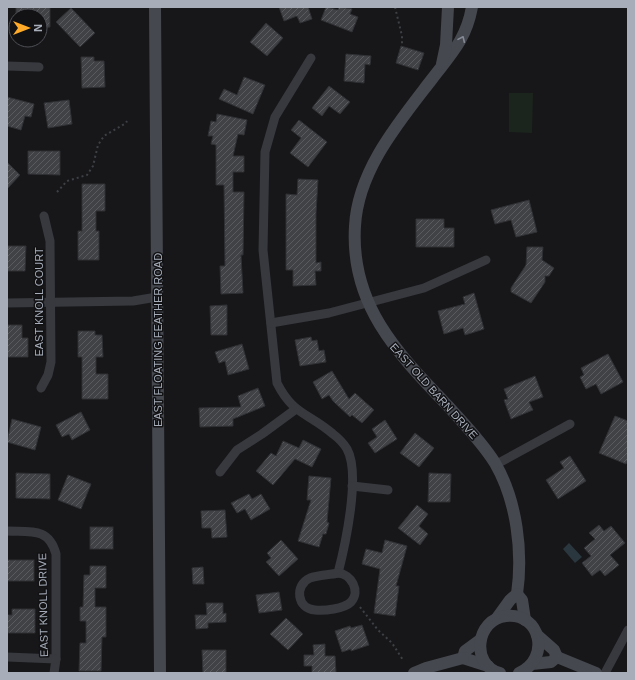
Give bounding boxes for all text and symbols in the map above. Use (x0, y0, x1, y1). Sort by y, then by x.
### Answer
north arrow (8, 8, 48, 48)
text: N (32, 24, 44, 32)
one-way arrow (457, 35, 465, 43)
street label: EAST KNOLL COURT (33, 247, 45, 357)
street label: EAST FLOATING FEATHER ROAD (152, 253, 164, 427)
street label: EAST OLD BARN DRIVE (388, 341, 480, 441)
street label: EAST KNOLL DRIVE (36, 553, 50, 657)

